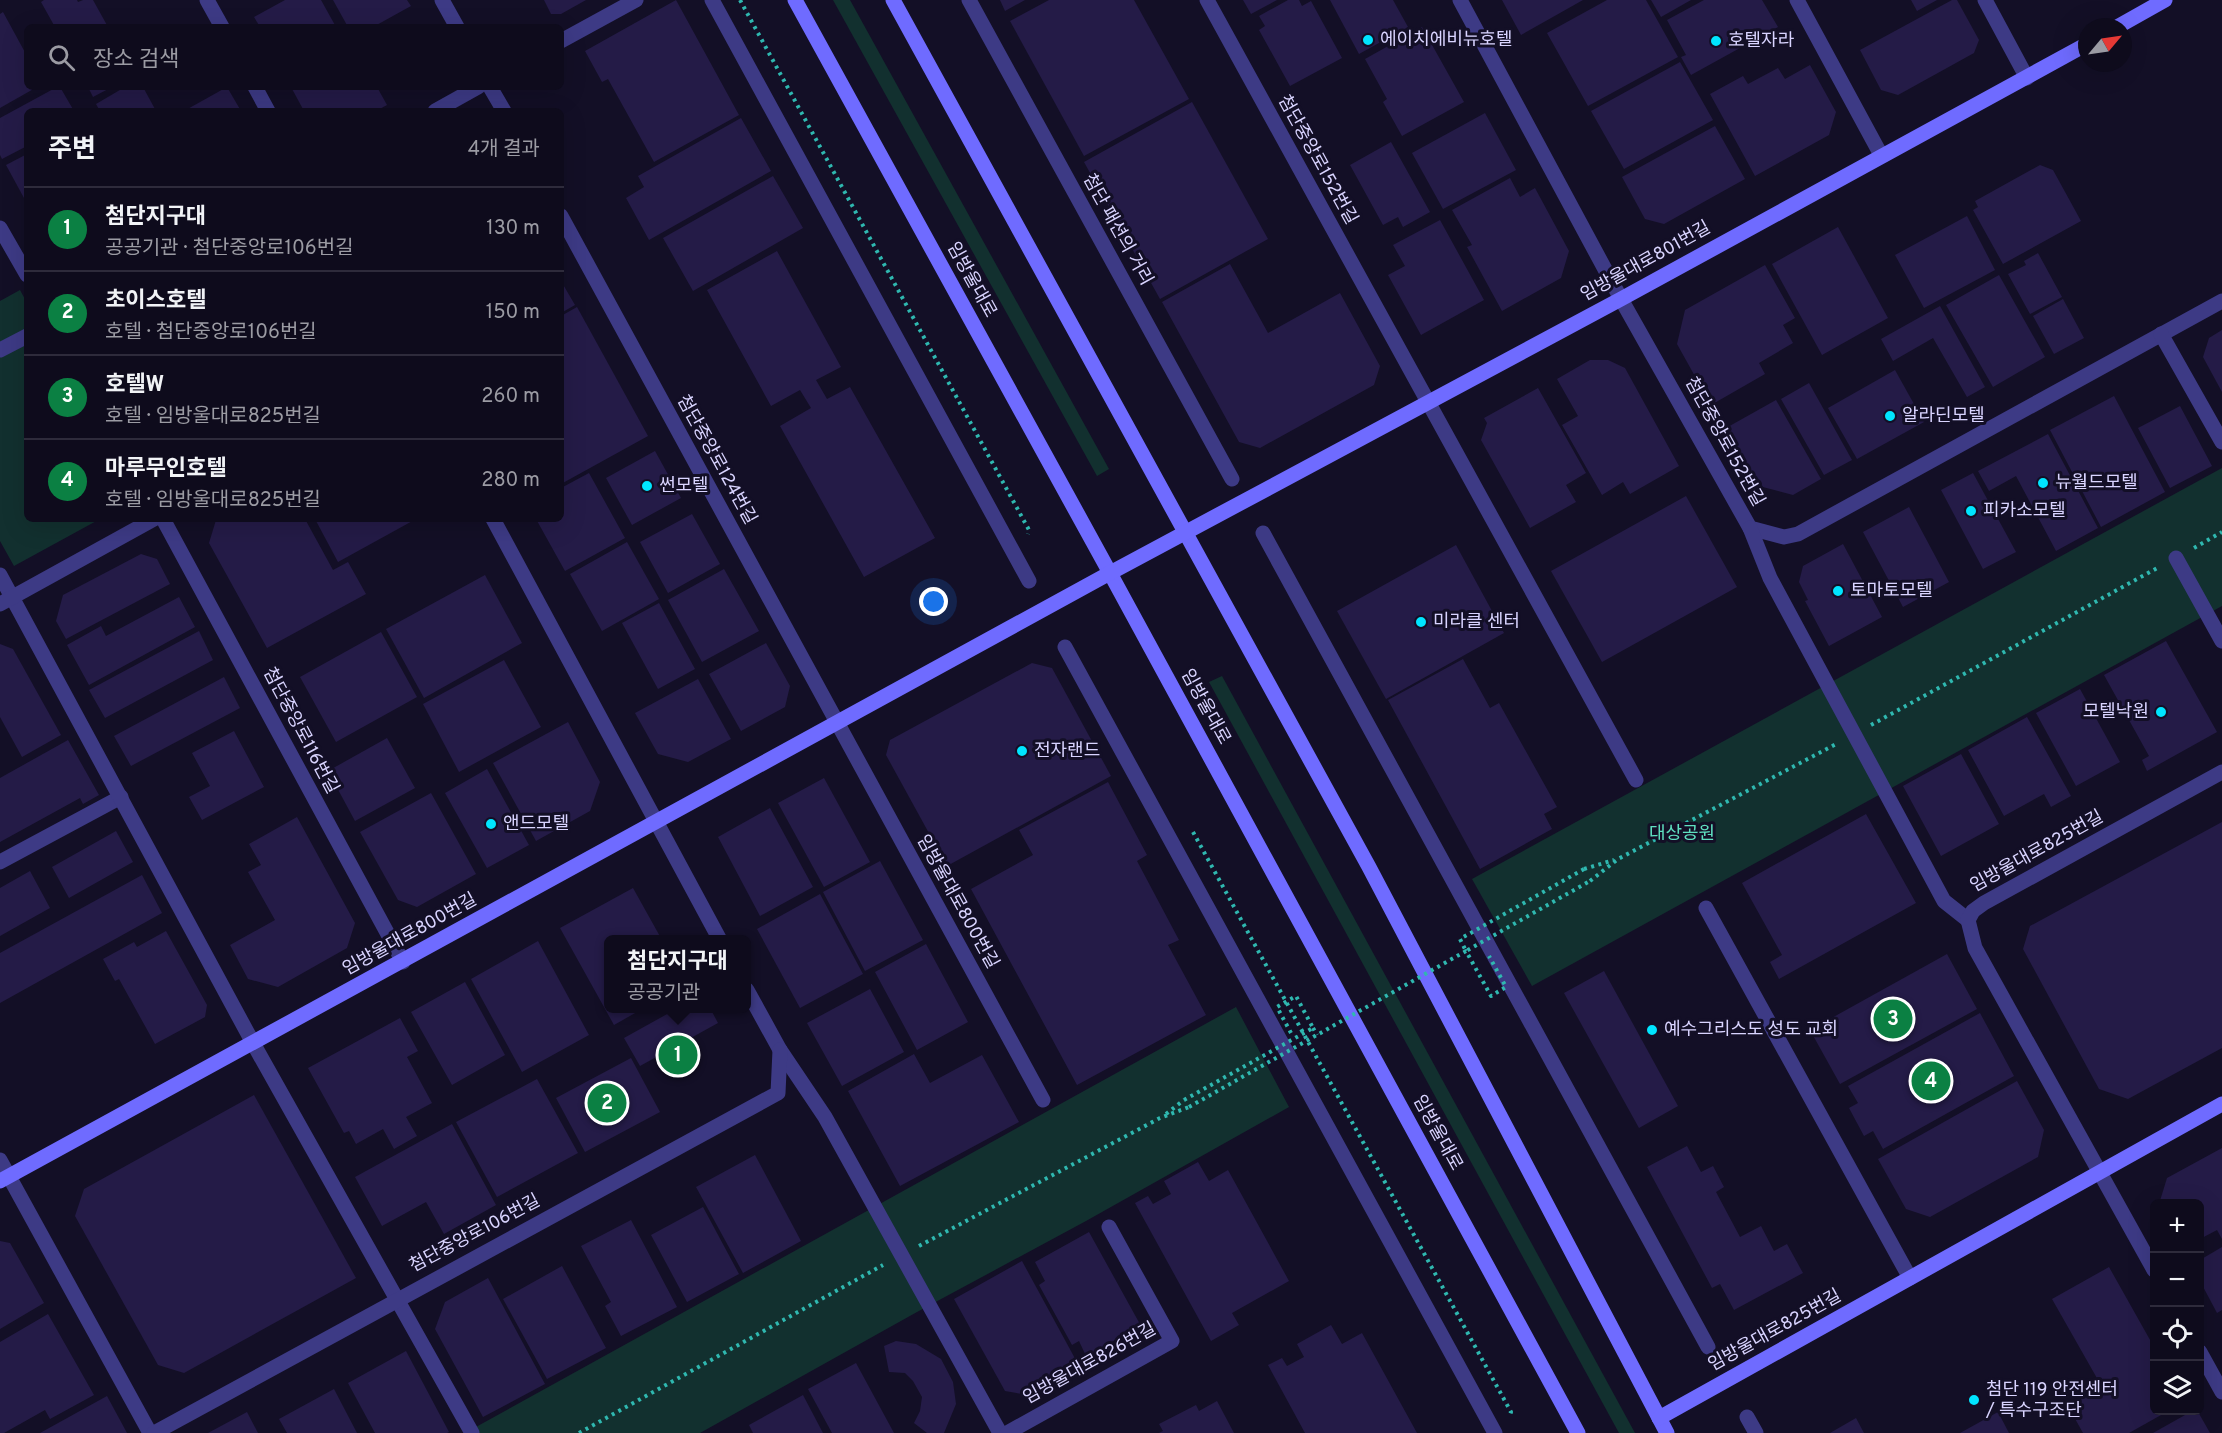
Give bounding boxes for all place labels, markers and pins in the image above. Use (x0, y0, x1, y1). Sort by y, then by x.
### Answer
place label: 에이치에비뉴호텔 (1380, 29, 1512, 52)
place label: 호텔자라 (1728, 30, 1795, 53)
marker: 에이치에비뉴호텔 (1361, 33, 1375, 47)
marker: 호텔자라 (1709, 34, 1723, 48)
place label: 알라딘모텔 (1902, 405, 1985, 428)
marker: 알라딘모텔 (1883, 409, 1897, 423)
place label: 뉴월드모텔 (2055, 472, 2138, 495)
place label: 썬모텔 (659, 475, 709, 498)
marker: 뉴월드모텔 (2036, 476, 2050, 490)
marker: 썬모텔 (640, 479, 654, 493)
place label: 피카소모텔 (1983, 500, 2066, 523)
marker: 피카소모텔 (1964, 504, 1978, 518)
place label: 토마토모텔 (1850, 580, 1933, 603)
marker: 토마토모텔 (1831, 584, 1845, 598)
place label: 미라클 센터 (1433, 611, 1520, 634)
marker: 미라클 센터 (1414, 615, 1428, 629)
place label: 모텔낙원 (2083, 701, 2149, 724)
marker: 모텔낙원 (2154, 705, 2168, 719)
place label: 전자랜드 (1034, 740, 1100, 763)
marker: 전자랜드 (1015, 744, 1029, 758)
place label: 앤드모텔 (503, 813, 569, 836)
marker: 앤드모텔 (484, 817, 498, 831)
pin: 3 (1874, 996, 1912, 1042)
place label: 예수그리스도 성도 교회 (1664, 1019, 1838, 1042)
marker: 예수그리스도 성도 교회 (1645, 1023, 1659, 1037)
pin: 1 (658, 1032, 698, 1078)
pin: 4 (1912, 1058, 1950, 1104)
pin: 2 (588, 1080, 626, 1126)
place label: 첨단 119 안전센터 / 특수구조단 (1985, 1379, 2118, 1423)
marker: 첨단 119 안전센터 / 특수구조단 (1967, 1393, 1981, 1407)

